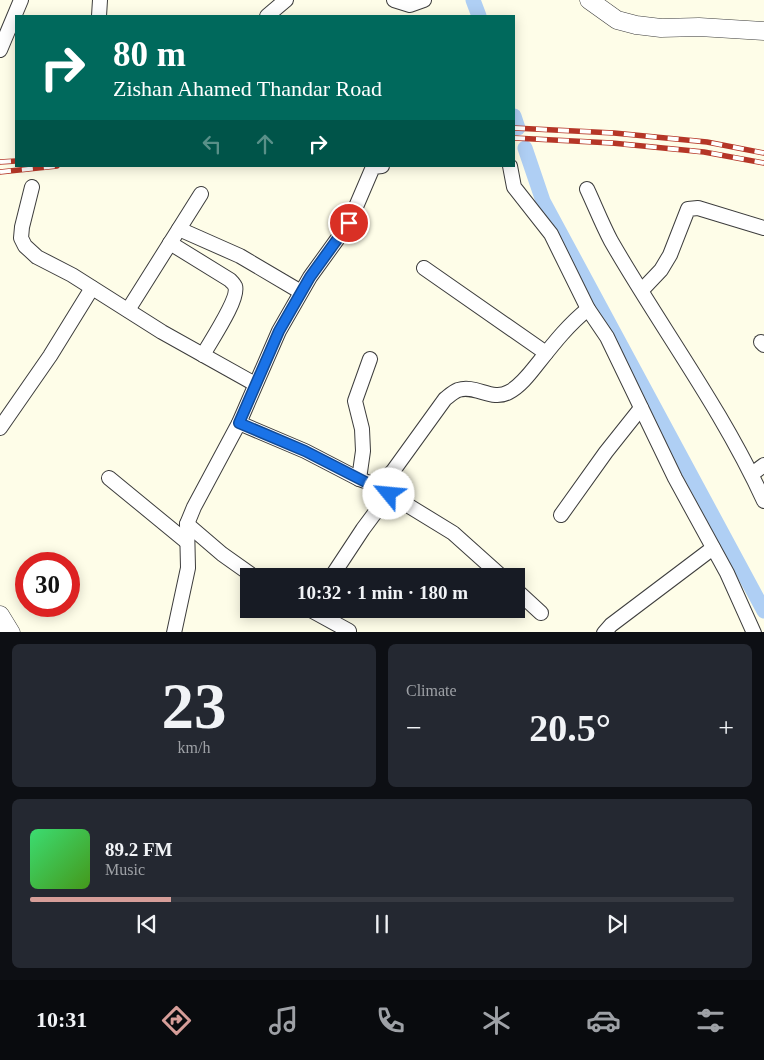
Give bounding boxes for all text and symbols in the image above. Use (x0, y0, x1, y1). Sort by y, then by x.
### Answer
icon: right (30, 35, 95, 100)
text: 80 m (113, 35, 186, 74)
text: Zishan Ahamed Thandar Road (113, 76, 382, 101)
icon: left (198, 130, 226, 158)
icon: ahead (251, 130, 279, 158)
icon: right (304, 130, 332, 158)
pin (328, 202, 370, 244)
icon: arrive (335, 209, 363, 237)
position arrow (362, 467, 414, 519)
speed limit sign: 30 (15, 552, 80, 617)
text: 10:32 · 1 min · 180 m (297, 582, 468, 603)
text: 23 (162, 670, 227, 742)
text: Climate (406, 682, 457, 699)
text: 20.5° (529, 707, 611, 749)
text: − (406, 712, 422, 743)
text: + (718, 712, 734, 743)
text: km/h (178, 739, 210, 756)
text: 89.2 FM (105, 839, 173, 860)
text: Music (105, 861, 145, 878)
icon: previous (133, 910, 161, 938)
icon: pause (368, 910, 396, 938)
icon: next (603, 910, 631, 938)
icon: directions (159, 1003, 194, 1038)
icon: music (266, 1003, 301, 1038)
icon: phone (373, 1003, 408, 1038)
icon: climate (479, 1003, 514, 1038)
icon: car (586, 1003, 621, 1038)
icon: filters (693, 1003, 728, 1038)
text: 10:31 (36, 1007, 87, 1032)

